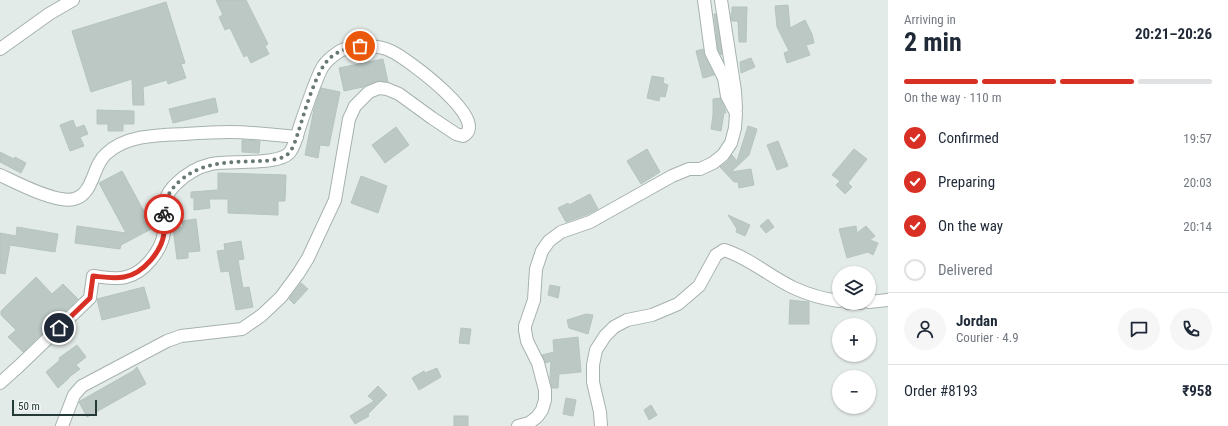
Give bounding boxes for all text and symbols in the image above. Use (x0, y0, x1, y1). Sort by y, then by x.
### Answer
text: Arriving in (904, 12, 956, 27)
text: 20:21–20:26 (1135, 25, 1212, 43)
text: 2 min (904, 27, 962, 57)
pin (343, 29, 377, 63)
icon: bag (349, 35, 371, 57)
text: On the way · 110 m (904, 90, 1001, 105)
icon: check (904, 127, 926, 149)
text: Confirmed (938, 129, 999, 147)
text: 19:57 (1183, 131, 1212, 146)
icon: check (904, 171, 926, 193)
text: Preparing (938, 173, 995, 191)
text: 20:03 (1183, 175, 1212, 190)
courier (144, 194, 184, 234)
icon: bike (153, 203, 175, 225)
icon: check (904, 215, 926, 237)
text: On the way (938, 217, 1003, 235)
text: 20:14 (1183, 219, 1212, 234)
text: Delivered (938, 261, 993, 279)
map controls (832, 266, 876, 414)
button: layers (832, 266, 876, 310)
button: person (904, 308, 946, 350)
button: chat (1118, 308, 1160, 350)
button: phone (1170, 308, 1212, 350)
pin (42, 311, 76, 345)
text: Jordan (956, 312, 998, 330)
icon: home (48, 317, 70, 339)
button: + (832, 318, 876, 362)
text: Courier · 4.9 (956, 330, 1019, 345)
button: − (832, 370, 876, 414)
text: Order #8193 (904, 382, 978, 400)
text: ₹958 (1182, 382, 1212, 400)
scale bar (12, 398, 97, 417)
text: 50 m (18, 400, 40, 413)

